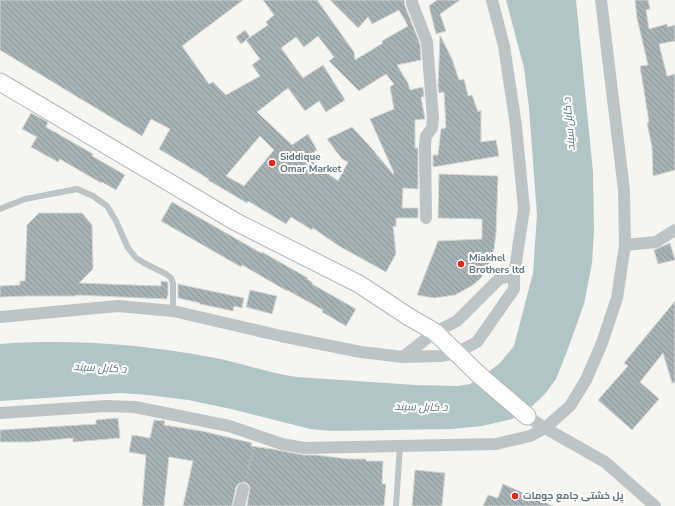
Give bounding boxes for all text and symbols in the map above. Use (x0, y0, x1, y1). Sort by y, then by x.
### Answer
water label: د کابل سيند (559, 96, 579, 151)
place label: Siddique Omar Market (280, 150, 341, 176)
marker: Siddique Omar Market (267, 158, 277, 168)
place label: Miakhel Brothers ltd (469, 251, 525, 277)
marker: Miakhel Brothers ltd (456, 259, 466, 269)
water label: د کابل سيند (73, 359, 128, 377)
water label: د کابل سيند (394, 399, 448, 415)
place label: پل خشتی جامع جومات (523, 489, 624, 503)
marker: پل خشتی جامع جومات (510, 491, 520, 501)

